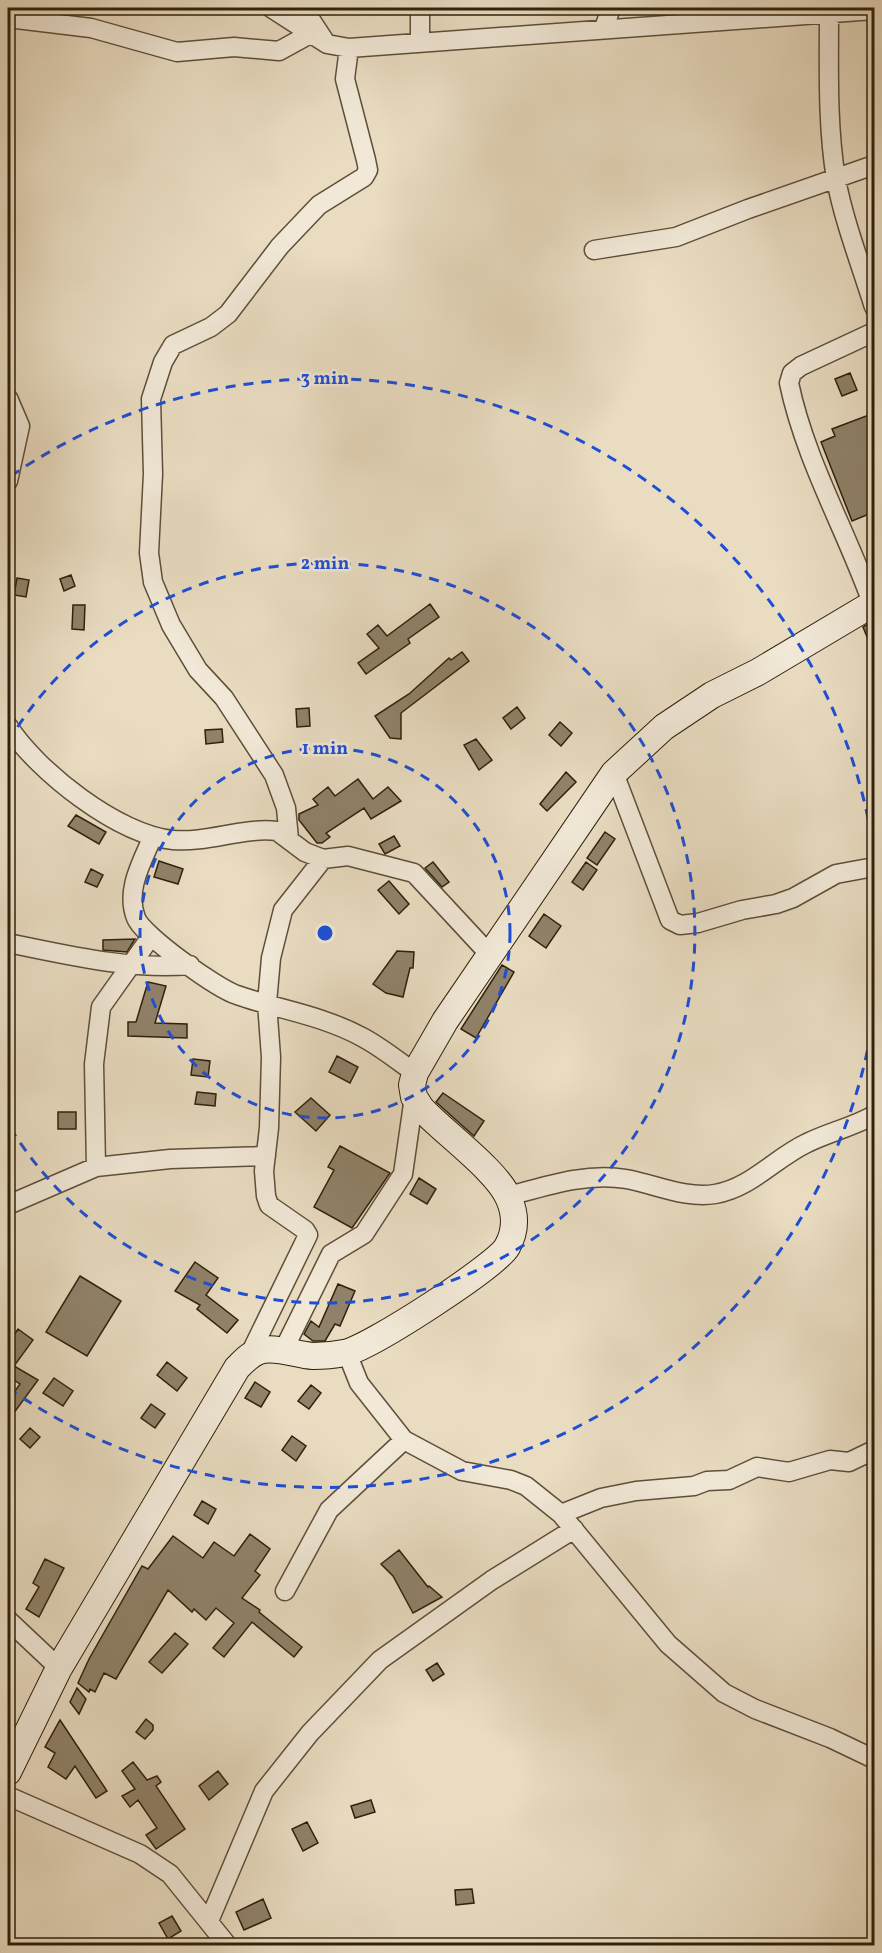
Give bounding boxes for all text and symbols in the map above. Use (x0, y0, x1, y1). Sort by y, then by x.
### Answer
text: 3 min (301, 367, 349, 392)
text: 2 min (301, 552, 349, 577)
text: 1 min (302, 737, 348, 762)
centre of rings (315, 923, 335, 943)

